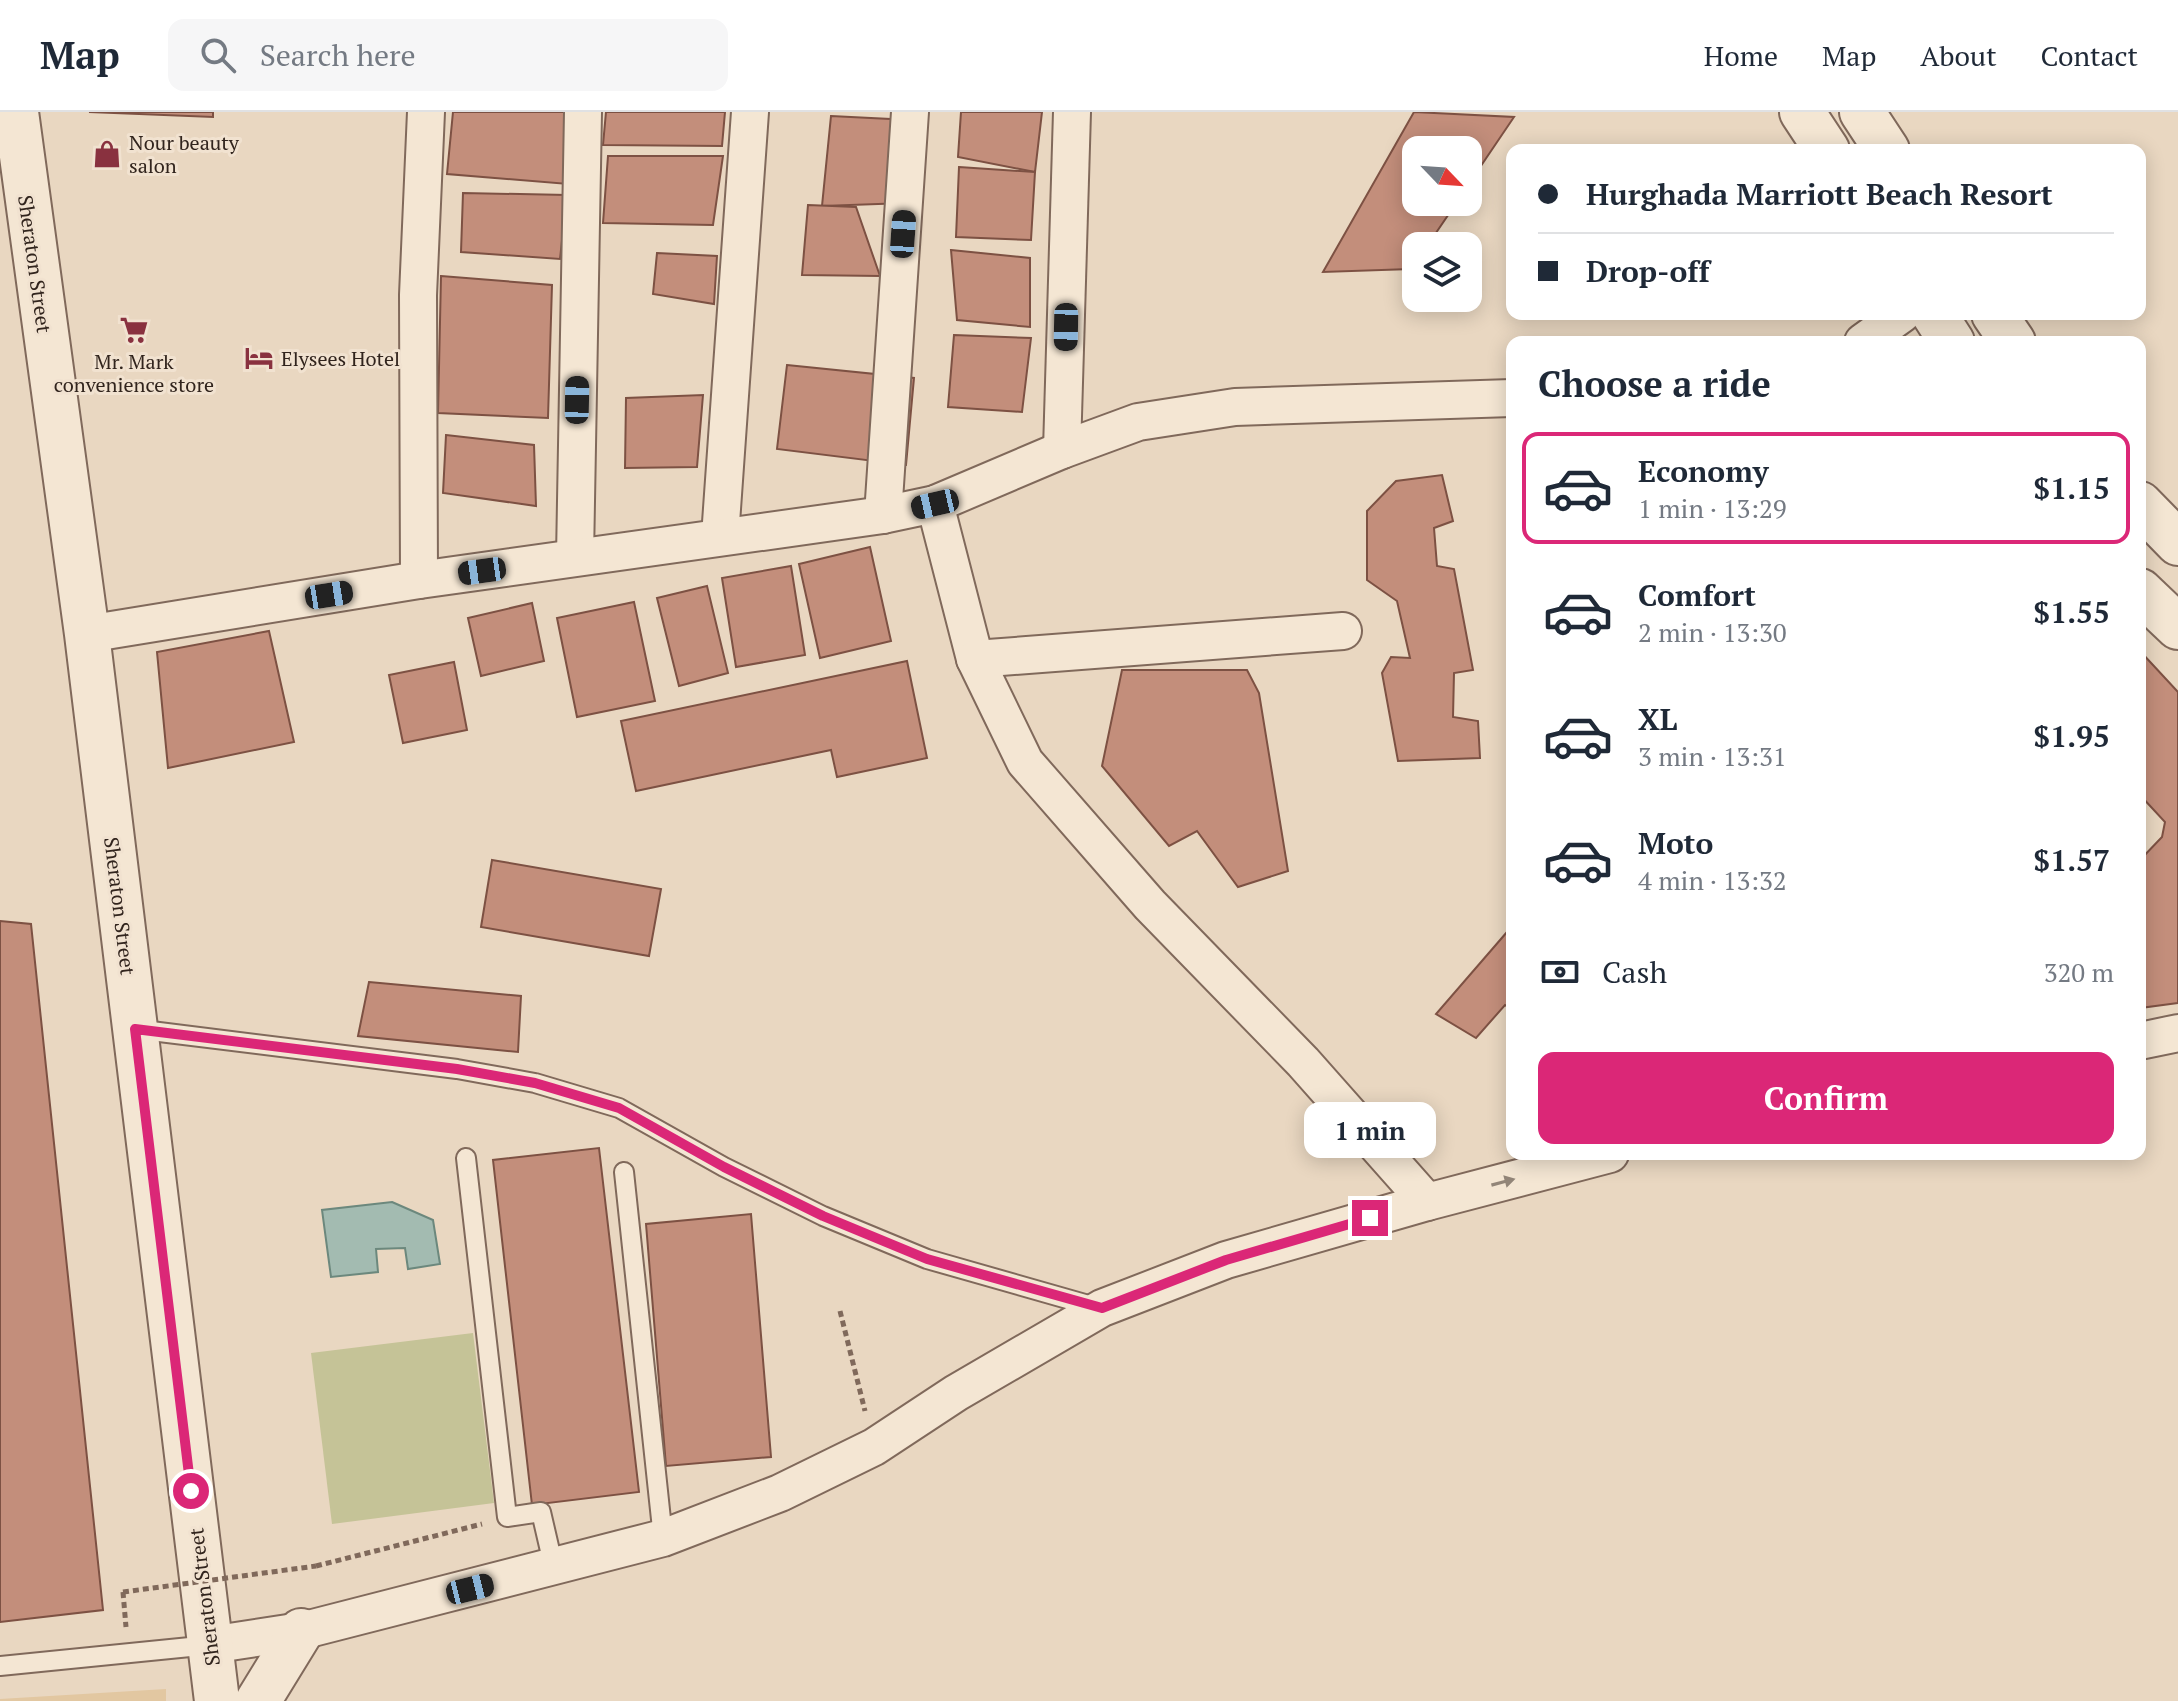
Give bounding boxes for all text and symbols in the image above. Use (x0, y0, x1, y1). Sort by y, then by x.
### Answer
search box (168, 19, 728, 91)
text: Map (40, 30, 120, 80)
icon: search (196, 33, 240, 77)
text: Search here (260, 35, 416, 75)
text: Home (1704, 37, 1778, 74)
text: Map (1822, 37, 1876, 74)
text: About (1920, 37, 1997, 74)
text: Contact (2041, 37, 2138, 74)
place label: Nour beauty salon (129, 129, 240, 179)
north arrow (1402, 136, 1482, 216)
map controls (1402, 136, 1482, 312)
shop icon: Nour beauty salon (92, 139, 122, 169)
text: Hurghada Marriott Beach Resort (1586, 174, 2053, 214)
street label: Sheraton Street (12, 193, 58, 335)
car (889, 209, 917, 259)
button: layers (1402, 232, 1482, 312)
text: Drop-off (1586, 251, 1710, 291)
car (1054, 303, 1078, 351)
supermarket icon: Mr. Mark convenience store (119, 315, 149, 345)
hotel icon: Elysees Hotel (244, 343, 274, 373)
place label: Elysees Hotel (281, 345, 400, 372)
place label: Mr. Mark convenience store (54, 348, 214, 398)
text: Choose a ride (1538, 360, 1771, 407)
car (565, 376, 589, 424)
text: Economy (1638, 451, 1769, 491)
icon: car (1542, 452, 1614, 524)
text: $1.15 (2033, 468, 2110, 508)
car (909, 487, 961, 521)
text: 1 min · 13:29 (1638, 491, 1787, 525)
car (457, 556, 507, 586)
text: Comfort (1638, 575, 1756, 615)
icon: car (1542, 576, 1614, 648)
car (303, 579, 355, 611)
text: $1.55 (2033, 592, 2110, 632)
text: 2 min · 13:30 (1638, 615, 1787, 649)
text: XL (1638, 699, 1677, 739)
icon: car (1542, 700, 1614, 772)
text: $1.95 (2033, 716, 2110, 756)
text: 3 min · 13:31 (1638, 739, 1787, 773)
text: Moto (1638, 823, 1713, 863)
icon: car (1542, 824, 1614, 896)
street label: Sheraton Street (98, 835, 142, 977)
text: $1.57 (2033, 840, 2110, 880)
text: 4 min · 13:32 (1638, 863, 1787, 897)
icon: cash (1538, 950, 1582, 994)
text: Cash (1602, 952, 1667, 992)
text: 320 m (2044, 955, 2114, 989)
button: Confirm (1538, 1052, 2114, 1144)
callout: 1 min (1304, 1102, 1436, 1158)
text: 1 min (1334, 1113, 1406, 1147)
one-way arrow (1490, 1175, 1515, 1187)
route end (1352, 1200, 1388, 1236)
route start (173, 1473, 209, 1509)
street label: Sheraton Street (182, 1526, 226, 1668)
car (444, 1572, 496, 1606)

